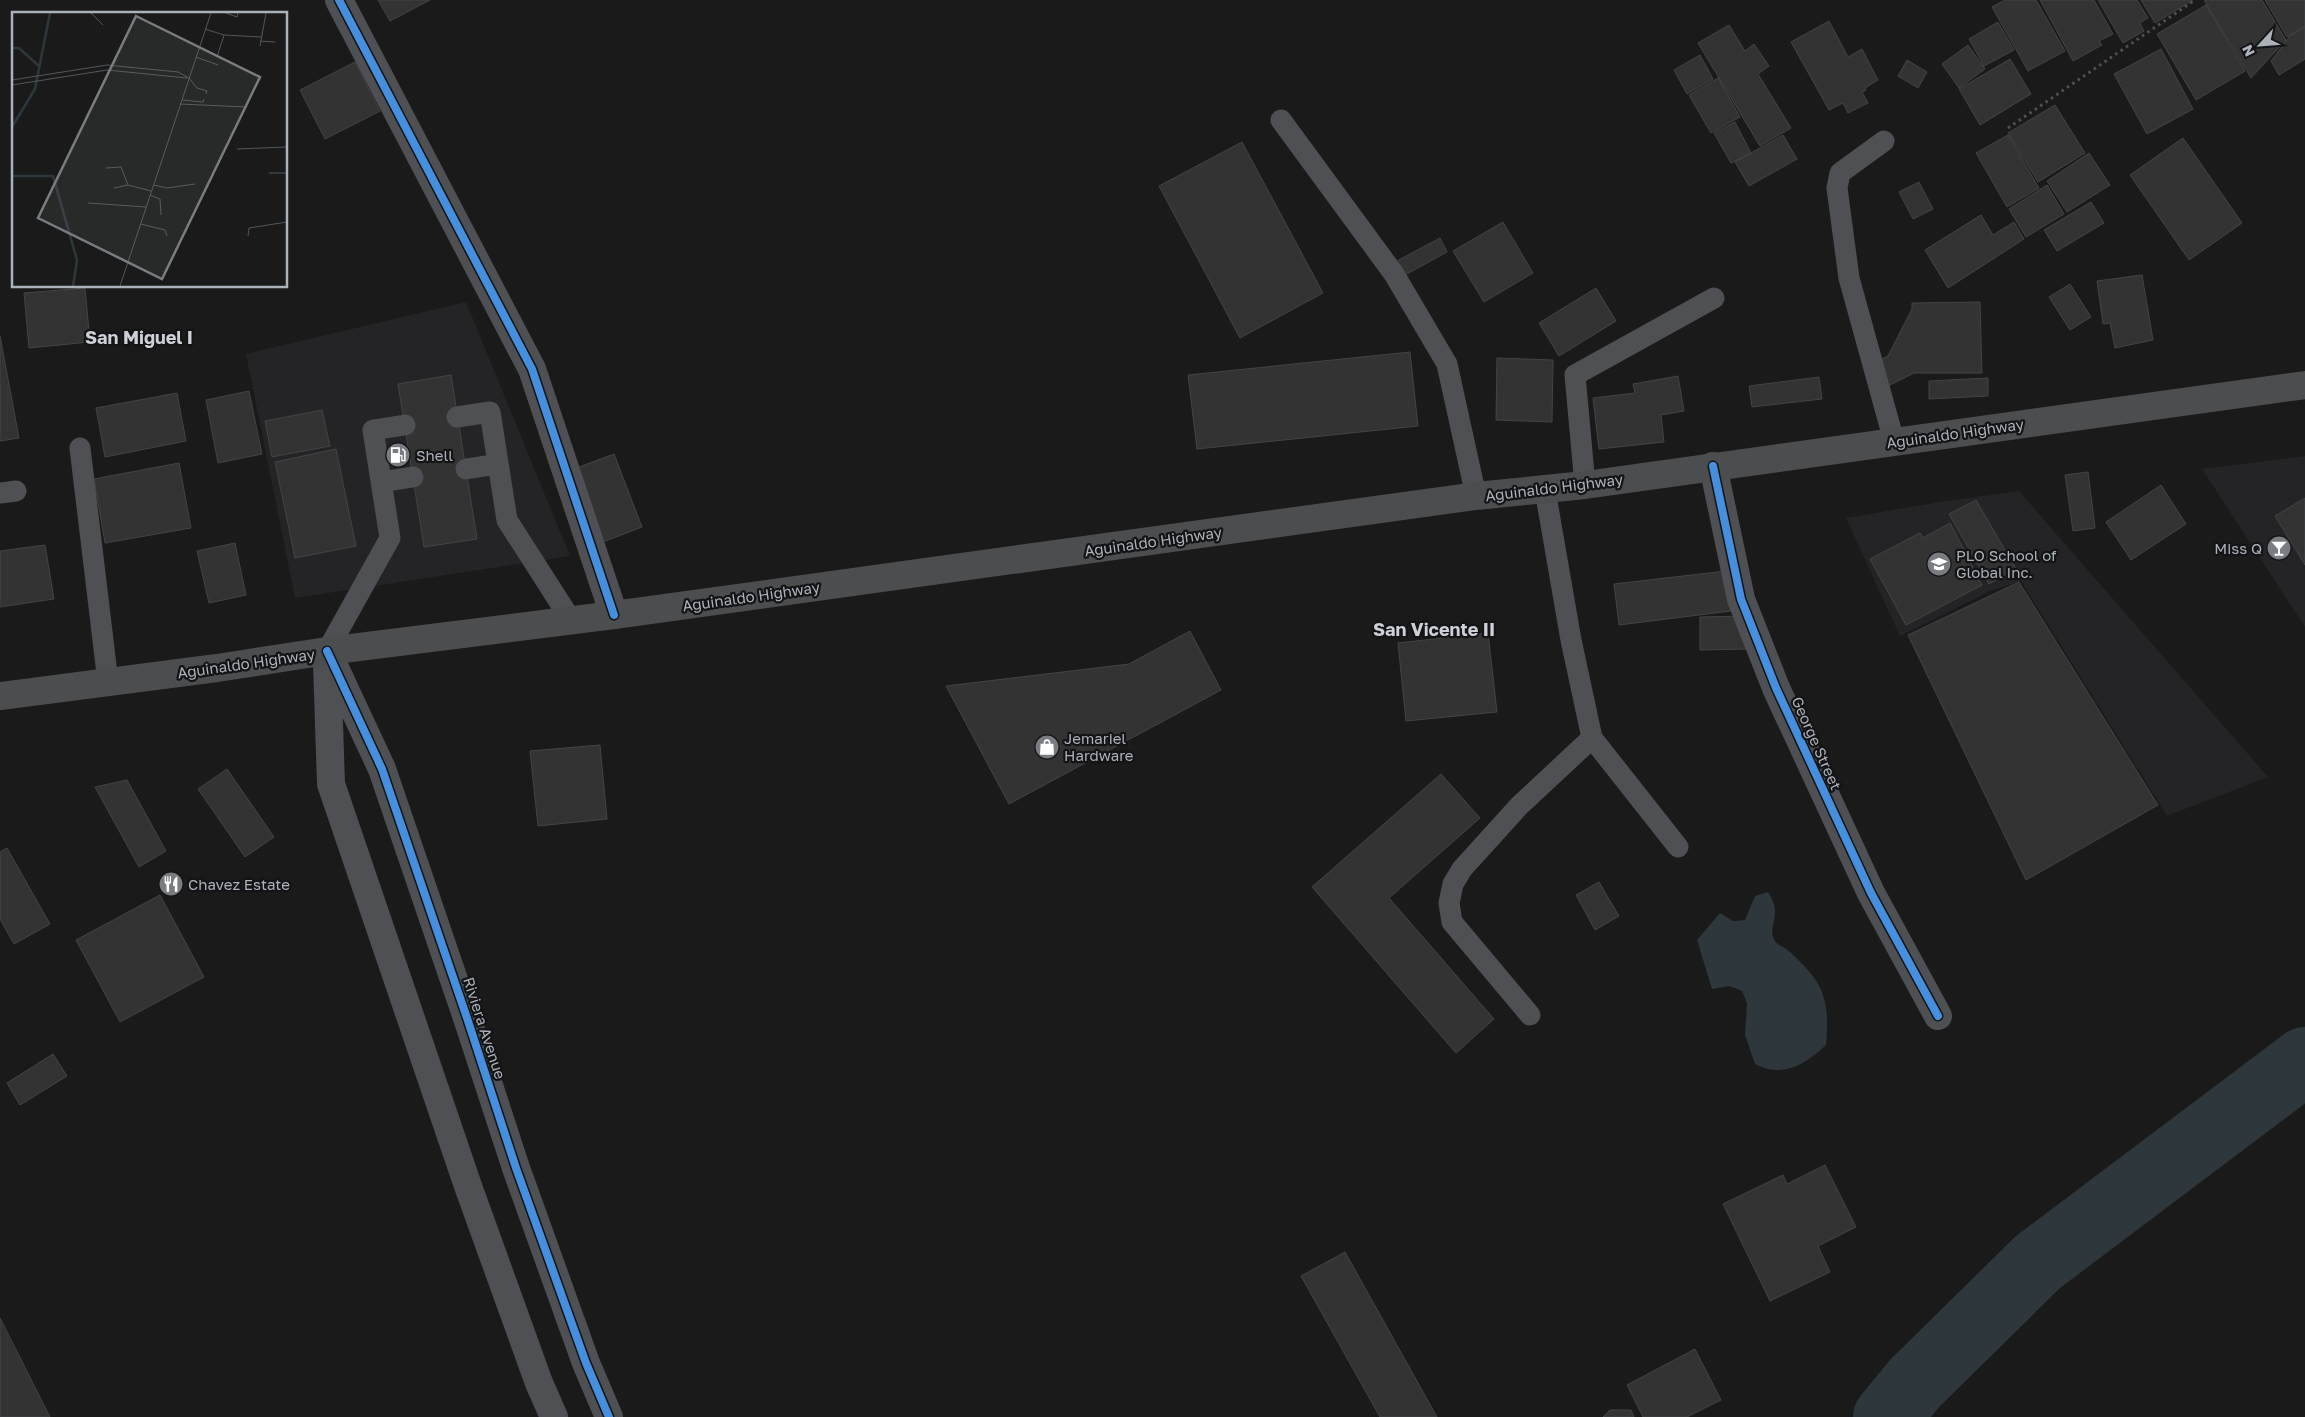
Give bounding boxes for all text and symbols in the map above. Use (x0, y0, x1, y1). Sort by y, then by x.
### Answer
inset map (12, 12, 288, 288)
north arrow (2235, 20, 2285, 70)
text: N (2238, 42, 2258, 59)
district label: San Miguel I (85, 326, 193, 348)
street label: Aguinaldo Highway (1885, 414, 2026, 452)
fuel station icon: Shell (385, 442, 411, 468)
place label: Shell (416, 446, 453, 464)
street label: Aguinaldo Highway (1484, 470, 1625, 504)
street label: Aguinaldo Highway (1083, 522, 1224, 560)
bar icon: Miss Q (2266, 535, 2292, 561)
place label: Miss Q (2214, 539, 2262, 557)
place label: PLO School of Global Inc. (1956, 546, 2057, 581)
school or university icon: PLO School of Global Inc. (1926, 551, 1952, 577)
street label: Aguinaldo Highway (681, 577, 822, 615)
district label: San Vicente II (1373, 618, 1495, 640)
street label: Aguinaldo Highway (176, 644, 317, 682)
street label: George Street (1788, 694, 1846, 792)
place label: Jemariel Hardware (1064, 729, 1134, 764)
shop icon: Jemariel Hardware (1034, 734, 1060, 760)
restaurant icon: Chavez Estate (158, 871, 184, 897)
place label: Chavez Estate (188, 875, 290, 893)
street label: Riviera Avenue (460, 975, 510, 1082)

